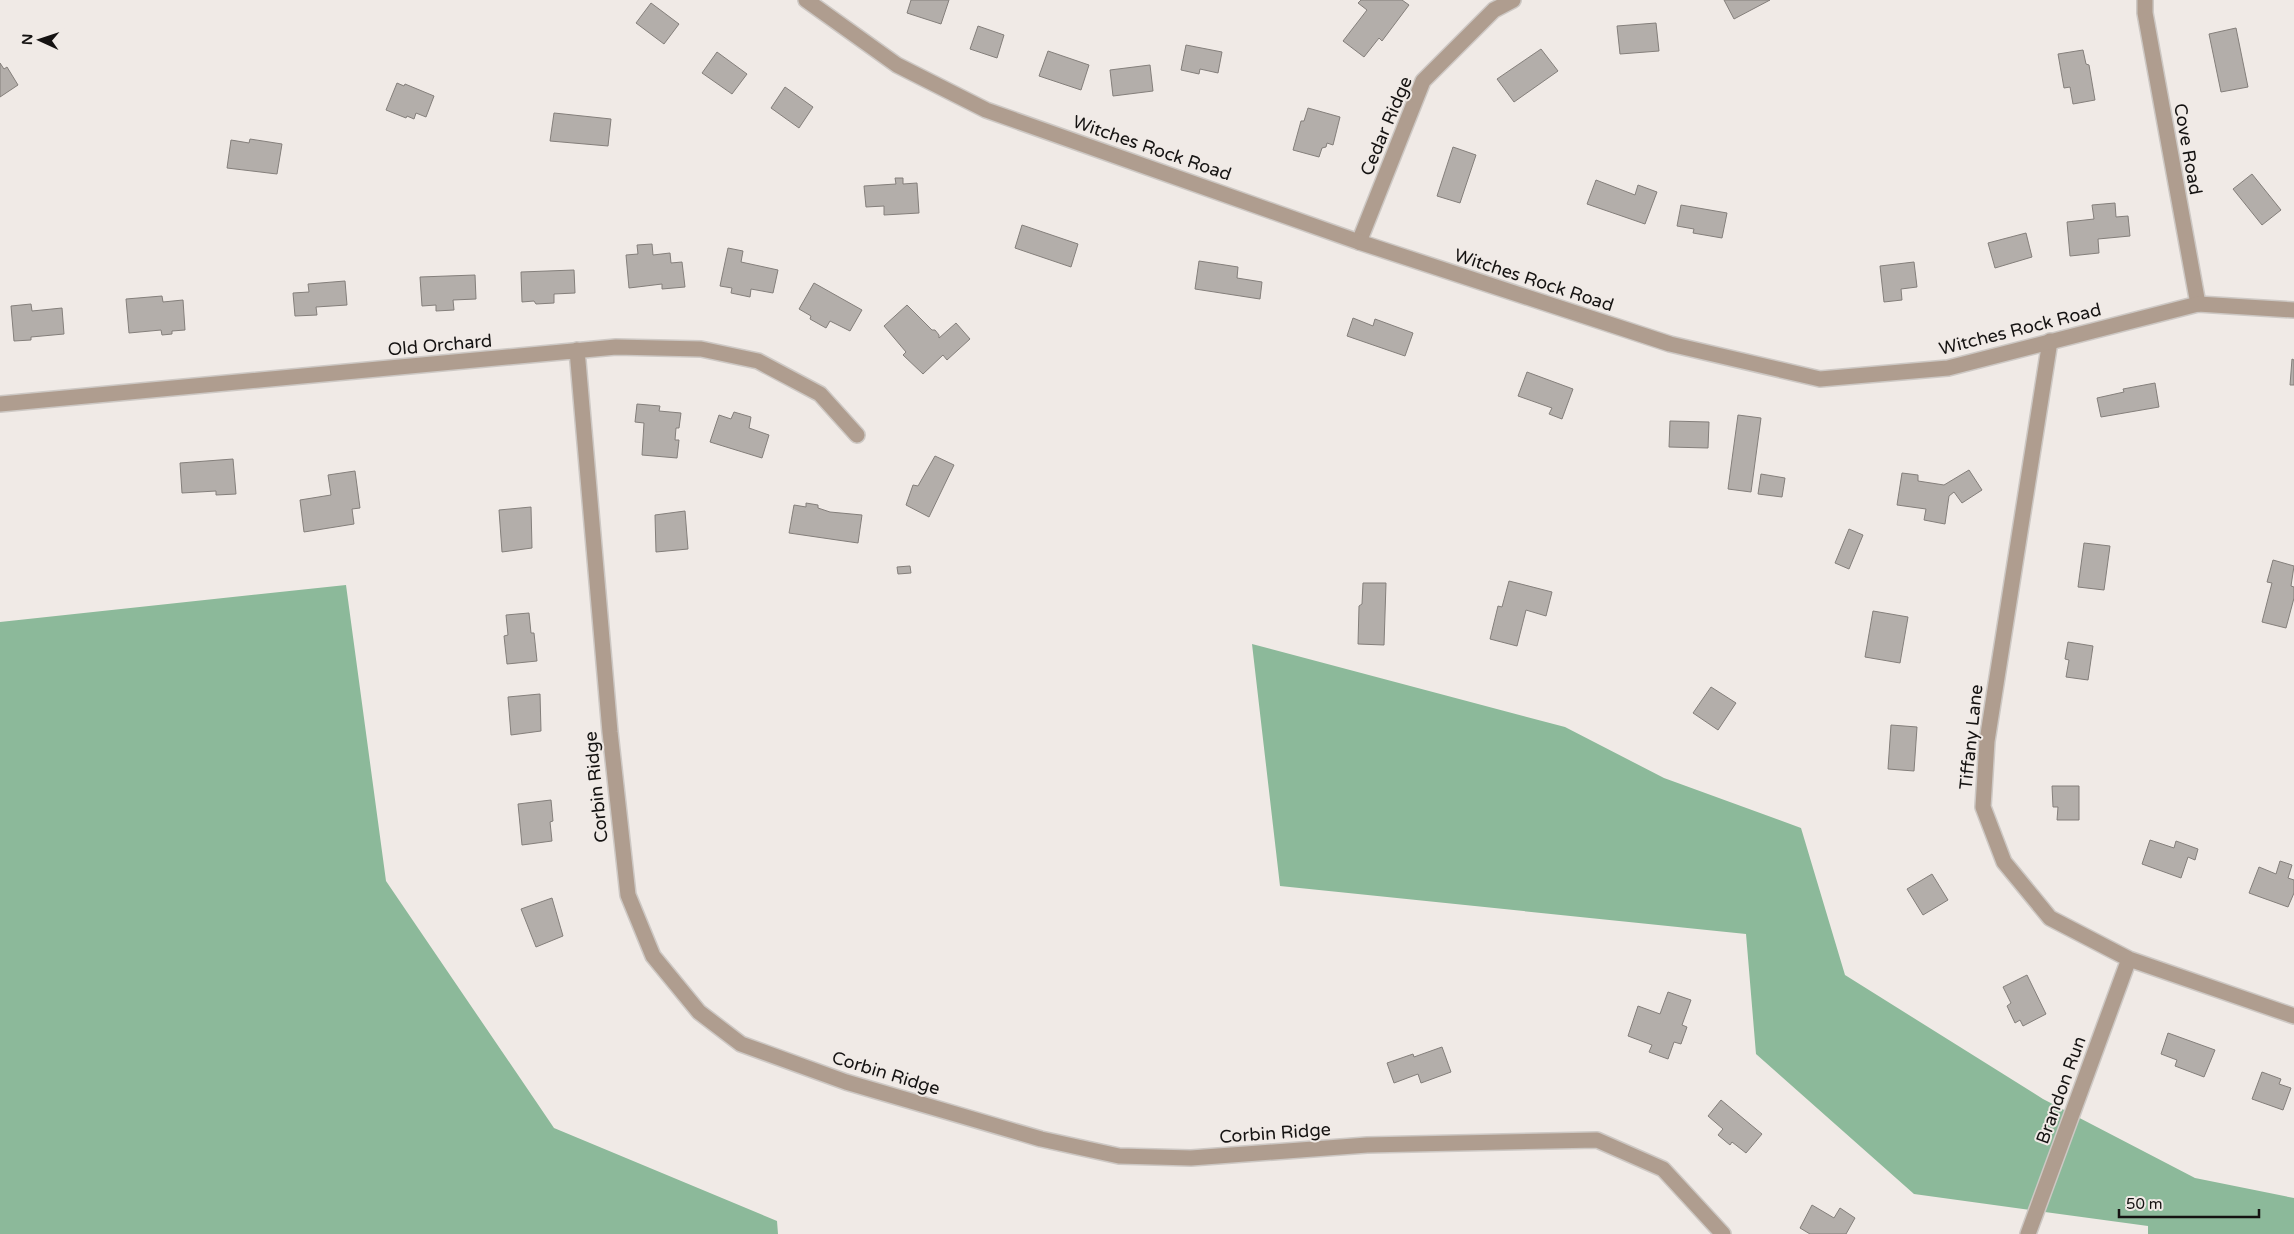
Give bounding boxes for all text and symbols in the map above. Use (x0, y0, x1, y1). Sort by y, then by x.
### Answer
north arrow (15, 15, 65, 65)
text: N (19, 33, 36, 45)
street label: Cedar Ridge (1355, 73, 1417, 179)
street label: Cove Road (2169, 102, 2207, 196)
street label: Witches Rock Road (1070, 111, 1234, 185)
street label: Witches Rock Road (1451, 244, 1617, 316)
street label: Witches Rock Road (1937, 298, 2103, 360)
street label: Old Orchard (387, 329, 493, 361)
street label: Tiffany Lane (1955, 683, 1987, 791)
street label: Corbin Ridge (579, 730, 613, 844)
street label: Brandon Run (2031, 1033, 2091, 1147)
street label: Corbin Ridge (829, 1046, 943, 1100)
street label: Corbin Ridge (1218, 1118, 1332, 1148)
scale bar (2119, 1186, 2259, 1218)
text: 50 m (2126, 1195, 2163, 1213)

